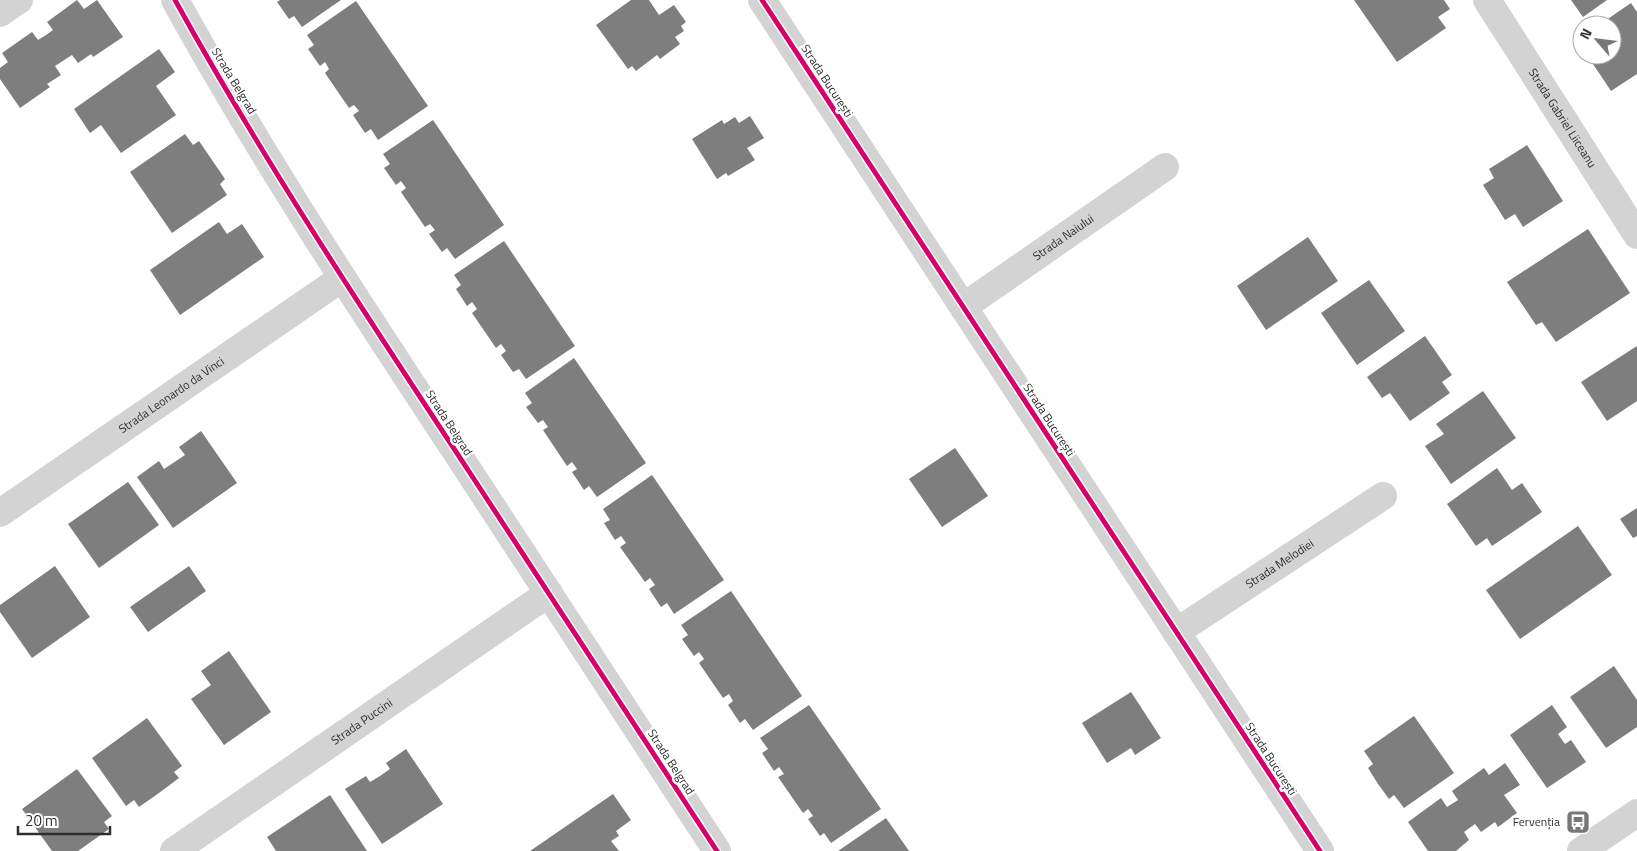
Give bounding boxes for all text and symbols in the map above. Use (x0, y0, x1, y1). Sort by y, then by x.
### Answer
north arrow (1572, 15, 1622, 65)
text: N (1574, 24, 1597, 43)
street label: Strada București (797, 40, 858, 121)
street label: Strada Belgrad (207, 44, 262, 118)
street label: Strada Gabriel Liiceanu (1524, 64, 1602, 171)
street label: Strada Naiului (1028, 209, 1097, 265)
street label: Strada Leonardo da Vinci (114, 352, 228, 438)
street label: Strada București (1019, 379, 1080, 460)
street label: Strada Belgrad (421, 386, 478, 459)
street label: Strada Melodiei (1241, 534, 1317, 593)
street label: Strada Puccini (327, 693, 396, 749)
street label: Strada București (1241, 718, 1302, 799)
street label: Strada Belgrad (643, 725, 700, 798)
scale bar (18, 804, 110, 836)
text: 20 m (25, 809, 58, 832)
bus stop icon: Fervenția (1565, 809, 1591, 835)
place label: Fervenția (1513, 812, 1560, 831)

